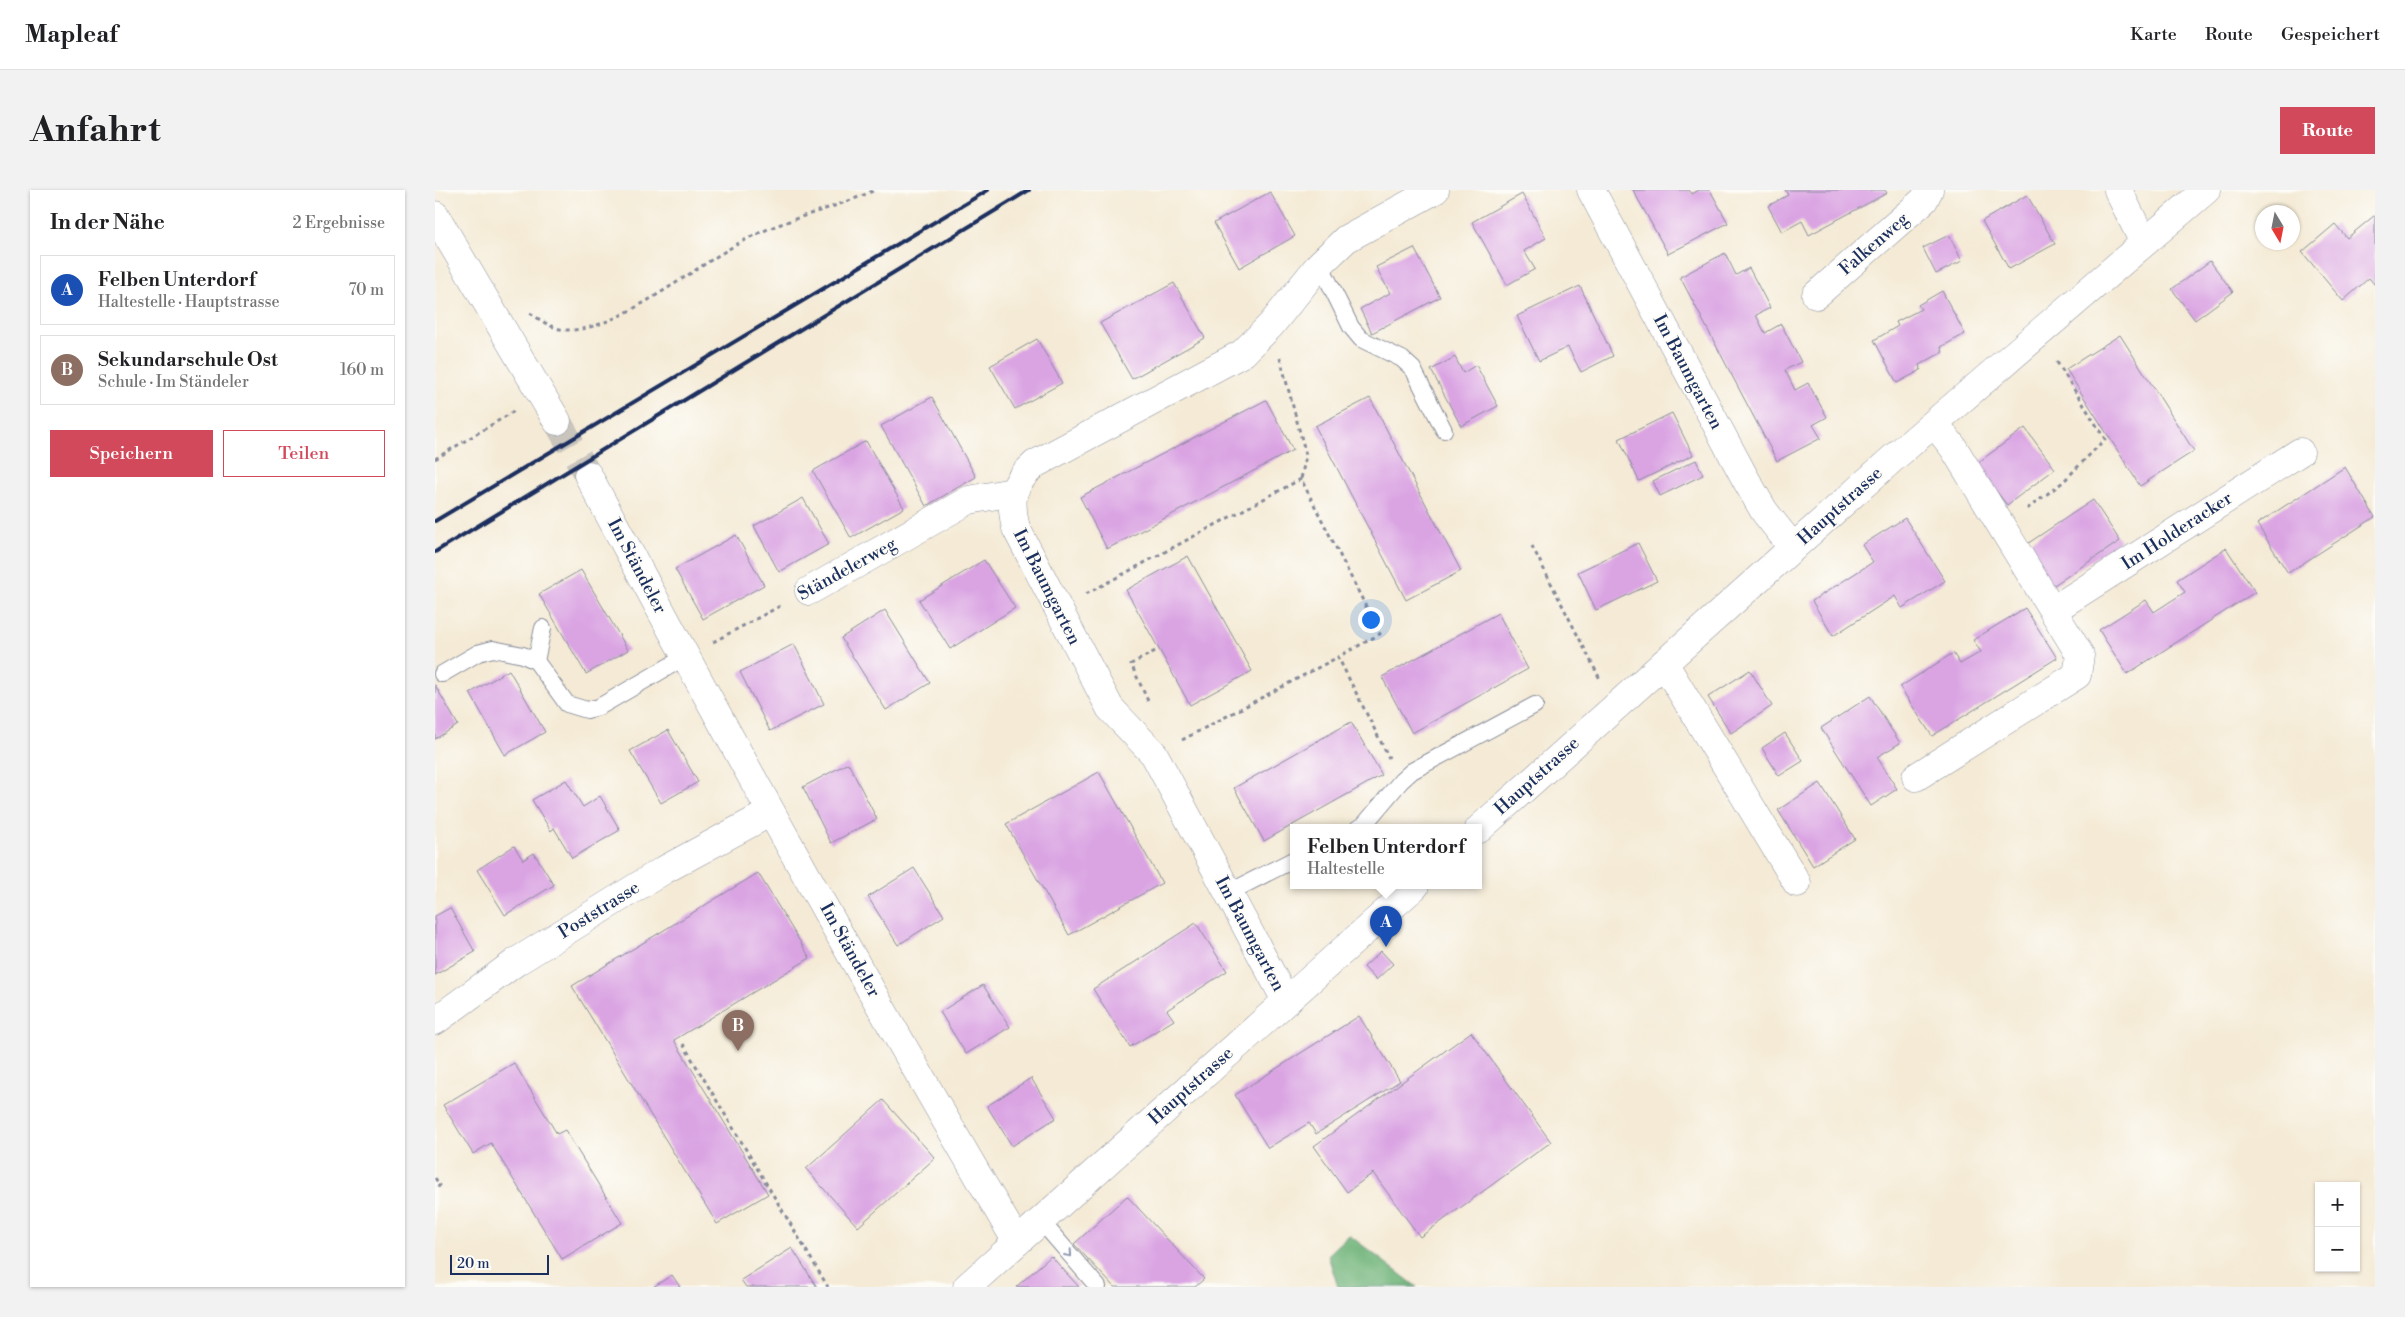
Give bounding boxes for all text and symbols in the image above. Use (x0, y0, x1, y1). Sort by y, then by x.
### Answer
text: Mapleaf (25, 20, 118, 50)
text: Karte (2130, 23, 2177, 46)
text: Route (2205, 23, 2253, 46)
text: Gespeichert (2281, 23, 2380, 46)
button: Route (2280, 107, 2375, 154)
text: Anfahrt (30, 109, 161, 152)
north arrow (2255, 205, 2300, 250)
street label: Falkenweg (1834, 207, 1914, 281)
text: In der Nähe (50, 210, 165, 236)
text: 2 Ergebnisse (293, 213, 385, 233)
text: Felben Unterdorf (98, 268, 256, 292)
text: A (61, 280, 73, 300)
text: 70 m (348, 280, 384, 300)
text: Haltestelle · Hauptstrasse (98, 292, 280, 312)
street label: Im Baumgarten (1648, 311, 1728, 434)
text: Sekundarschule Ost (98, 348, 278, 372)
text: B (61, 360, 73, 380)
text: 160 m (340, 360, 384, 380)
text: Schule · Im Ständeler (98, 372, 249, 392)
button: Speichern (50, 430, 213, 477)
button: Teilen (223, 430, 385, 477)
street label: Hauptstrasse (1793, 462, 1887, 550)
street label: Im Holderacker (2117, 487, 2237, 575)
street label: Im Ständeler (602, 514, 672, 618)
street label: Im Baumgarten (1008, 525, 1086, 649)
street label: Ständelerweg (793, 532, 901, 606)
your location (1358, 607, 1384, 633)
street label: Hauptstrasse (1490, 732, 1584, 820)
popup (1290, 824, 1482, 889)
text: Felben Unterdorf (1307, 835, 1465, 859)
text: Haltestelle (1307, 859, 1385, 879)
street label: Im Baumgarten (1210, 873, 1290, 996)
street label: Poststrasse (554, 876, 644, 944)
street label: Im Ständeler (815, 899, 886, 1002)
pin: A (1370, 906, 1402, 947)
pin: B (722, 1010, 754, 1051)
street label: Hauptstrasse (1144, 1042, 1238, 1130)
map controls (2315, 1182, 2360, 1272)
button: + (2315, 1182, 2360, 1227)
button: − (2315, 1227, 2360, 1272)
one-way arrow (1064, 1248, 1072, 1257)
scale bar (450, 1252, 549, 1275)
text: 20 m (457, 1255, 489, 1273)

